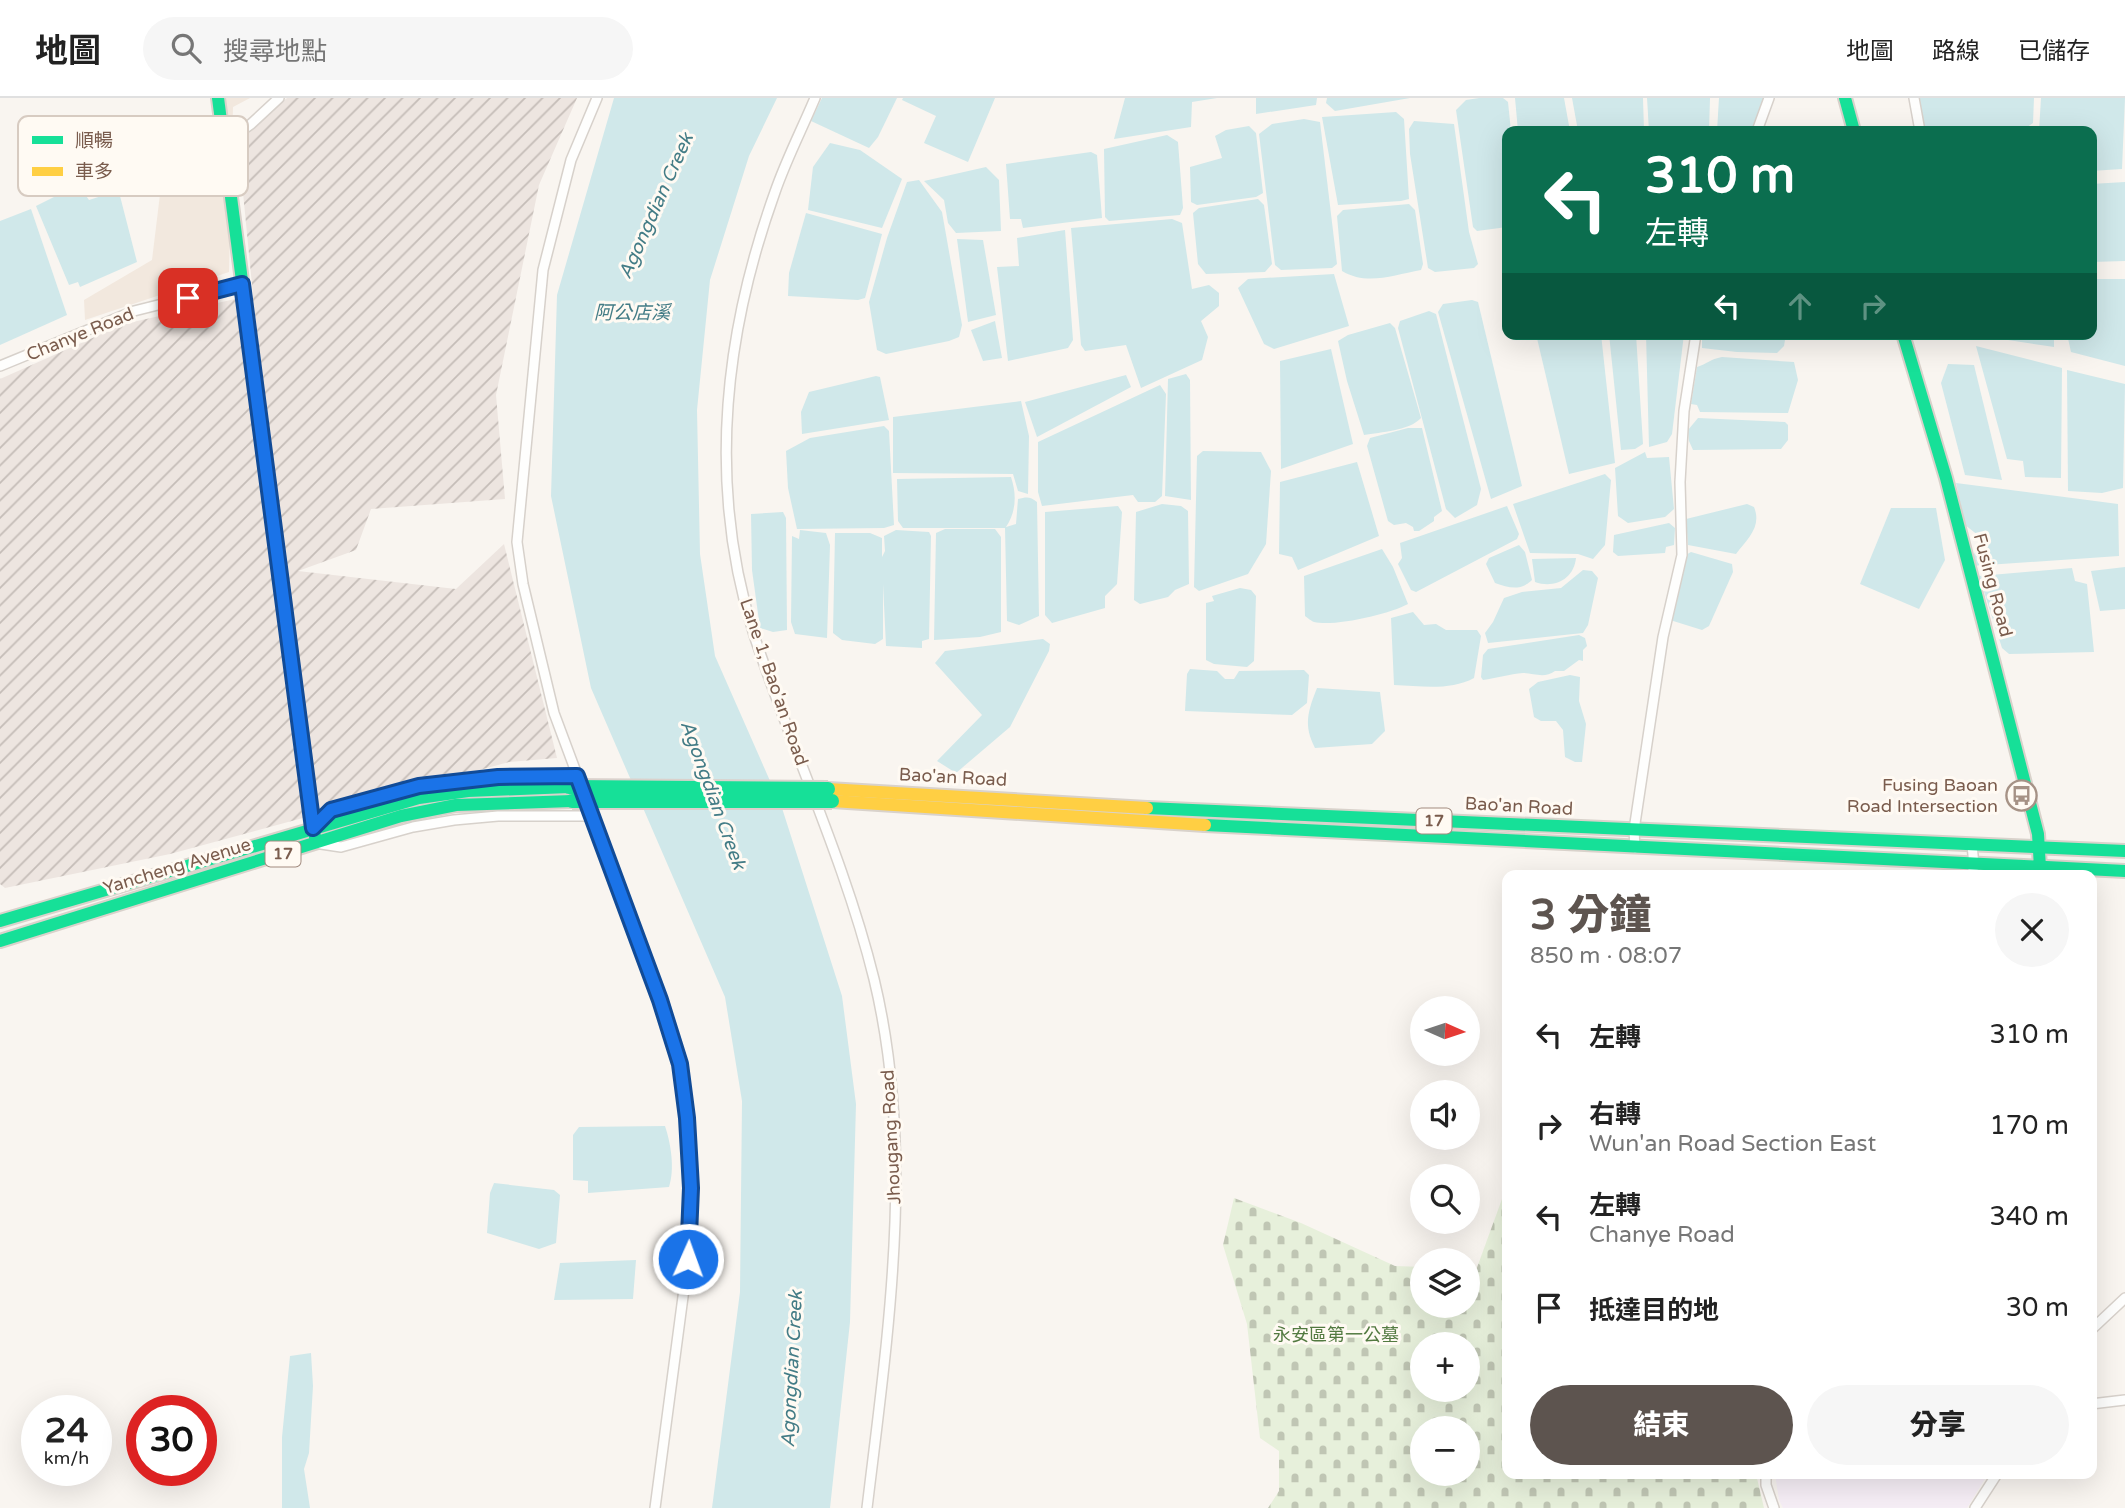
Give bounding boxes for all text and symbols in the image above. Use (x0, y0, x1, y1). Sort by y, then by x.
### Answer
search box (143, 17, 633, 80)
icon: search (167, 29, 205, 67)
text: 地圖 (35, 32, 101, 71)
text: 搜尋地點 (223, 36, 327, 67)
text: 地圖 (1846, 37, 1894, 66)
text: 路線 (1932, 37, 1980, 66)
text: 已儲存 (2018, 37, 2090, 66)
legend (18, 116, 248, 196)
water label: Agongdian Creek (614, 128, 699, 282)
text: 順暢 (75, 130, 113, 152)
text: 310 m (1645, 147, 1795, 206)
icon: left (1530, 154, 1621, 245)
text: 車多 (75, 161, 113, 183)
text: 左轉 (1645, 215, 1709, 253)
pin (158, 268, 218, 328)
icon: arrive (169, 279, 207, 317)
icon: left (1708, 287, 1746, 325)
icon: ahead (1781, 287, 1819, 325)
icon: right (1854, 287, 1892, 325)
street label: Chanye Road (23, 302, 137, 366)
water label: 阿公店溪 (594, 302, 673, 324)
street label: Fusing Road (1969, 531, 2017, 639)
street label: Lane 1, Bao'an Road (735, 596, 813, 768)
water label: Agongdian Creek (676, 718, 751, 874)
street label: Bao'an Road (898, 763, 1008, 791)
place label: Fusing Baoan Road Intersection (1847, 774, 1998, 817)
bus stop icon: Fusing Baoan Road Intersection (2004, 778, 2038, 812)
street label: Bao'an Road (1464, 792, 1574, 820)
road number: 17 (1416, 808, 1452, 834)
street label: Yancheng Avenue (100, 833, 254, 899)
road number: 17 (266, 842, 300, 866)
text: 3 分鐘 (1530, 890, 1651, 941)
button: close (1995, 893, 2069, 967)
text: 850 m · 08:07 (1530, 942, 1682, 970)
north arrow (1410, 996, 1480, 1066)
map controls (1410, 996, 1480, 1486)
icon: left (1530, 1016, 1568, 1054)
text: 310 m (1989, 1019, 2069, 1050)
text: 左轉 (1589, 1022, 1641, 1053)
street label: Jhougang Road (876, 1069, 906, 1205)
button: sound (1410, 1080, 1480, 1150)
text: 右轉 (1589, 1099, 1641, 1130)
icon: right (1530, 1107, 1568, 1145)
text: 170 m (1989, 1110, 2069, 1141)
text: Wun'an Road Section East (1589, 1130, 1876, 1158)
button: search (1410, 1164, 1480, 1234)
text: 左轉 (1589, 1190, 1641, 1221)
icon: left (1530, 1198, 1568, 1236)
text: 340 m (1989, 1201, 2069, 1232)
text: Chanye Road (1589, 1221, 1735, 1249)
position arrow (651, 1222, 725, 1296)
button: layers (1410, 1248, 1480, 1318)
water label: Agongdian Creek (777, 1288, 807, 1448)
icon: arrive (1530, 1289, 1568, 1327)
text: 30 m (2006, 1292, 2069, 1323)
text: 抵達目的地 (1589, 1295, 1719, 1326)
park label: 永安區第一公墓 (1273, 1324, 1399, 1346)
button: + (1410, 1332, 1480, 1402)
button: 結束 (1530, 1385, 1793, 1465)
button: 分享 (1807, 1385, 2069, 1465)
speed limit sign: 30 (126, 1395, 217, 1486)
text: 24 (45, 1410, 88, 1452)
button: − (1410, 1416, 1480, 1486)
text: km/h (44, 1447, 89, 1469)

